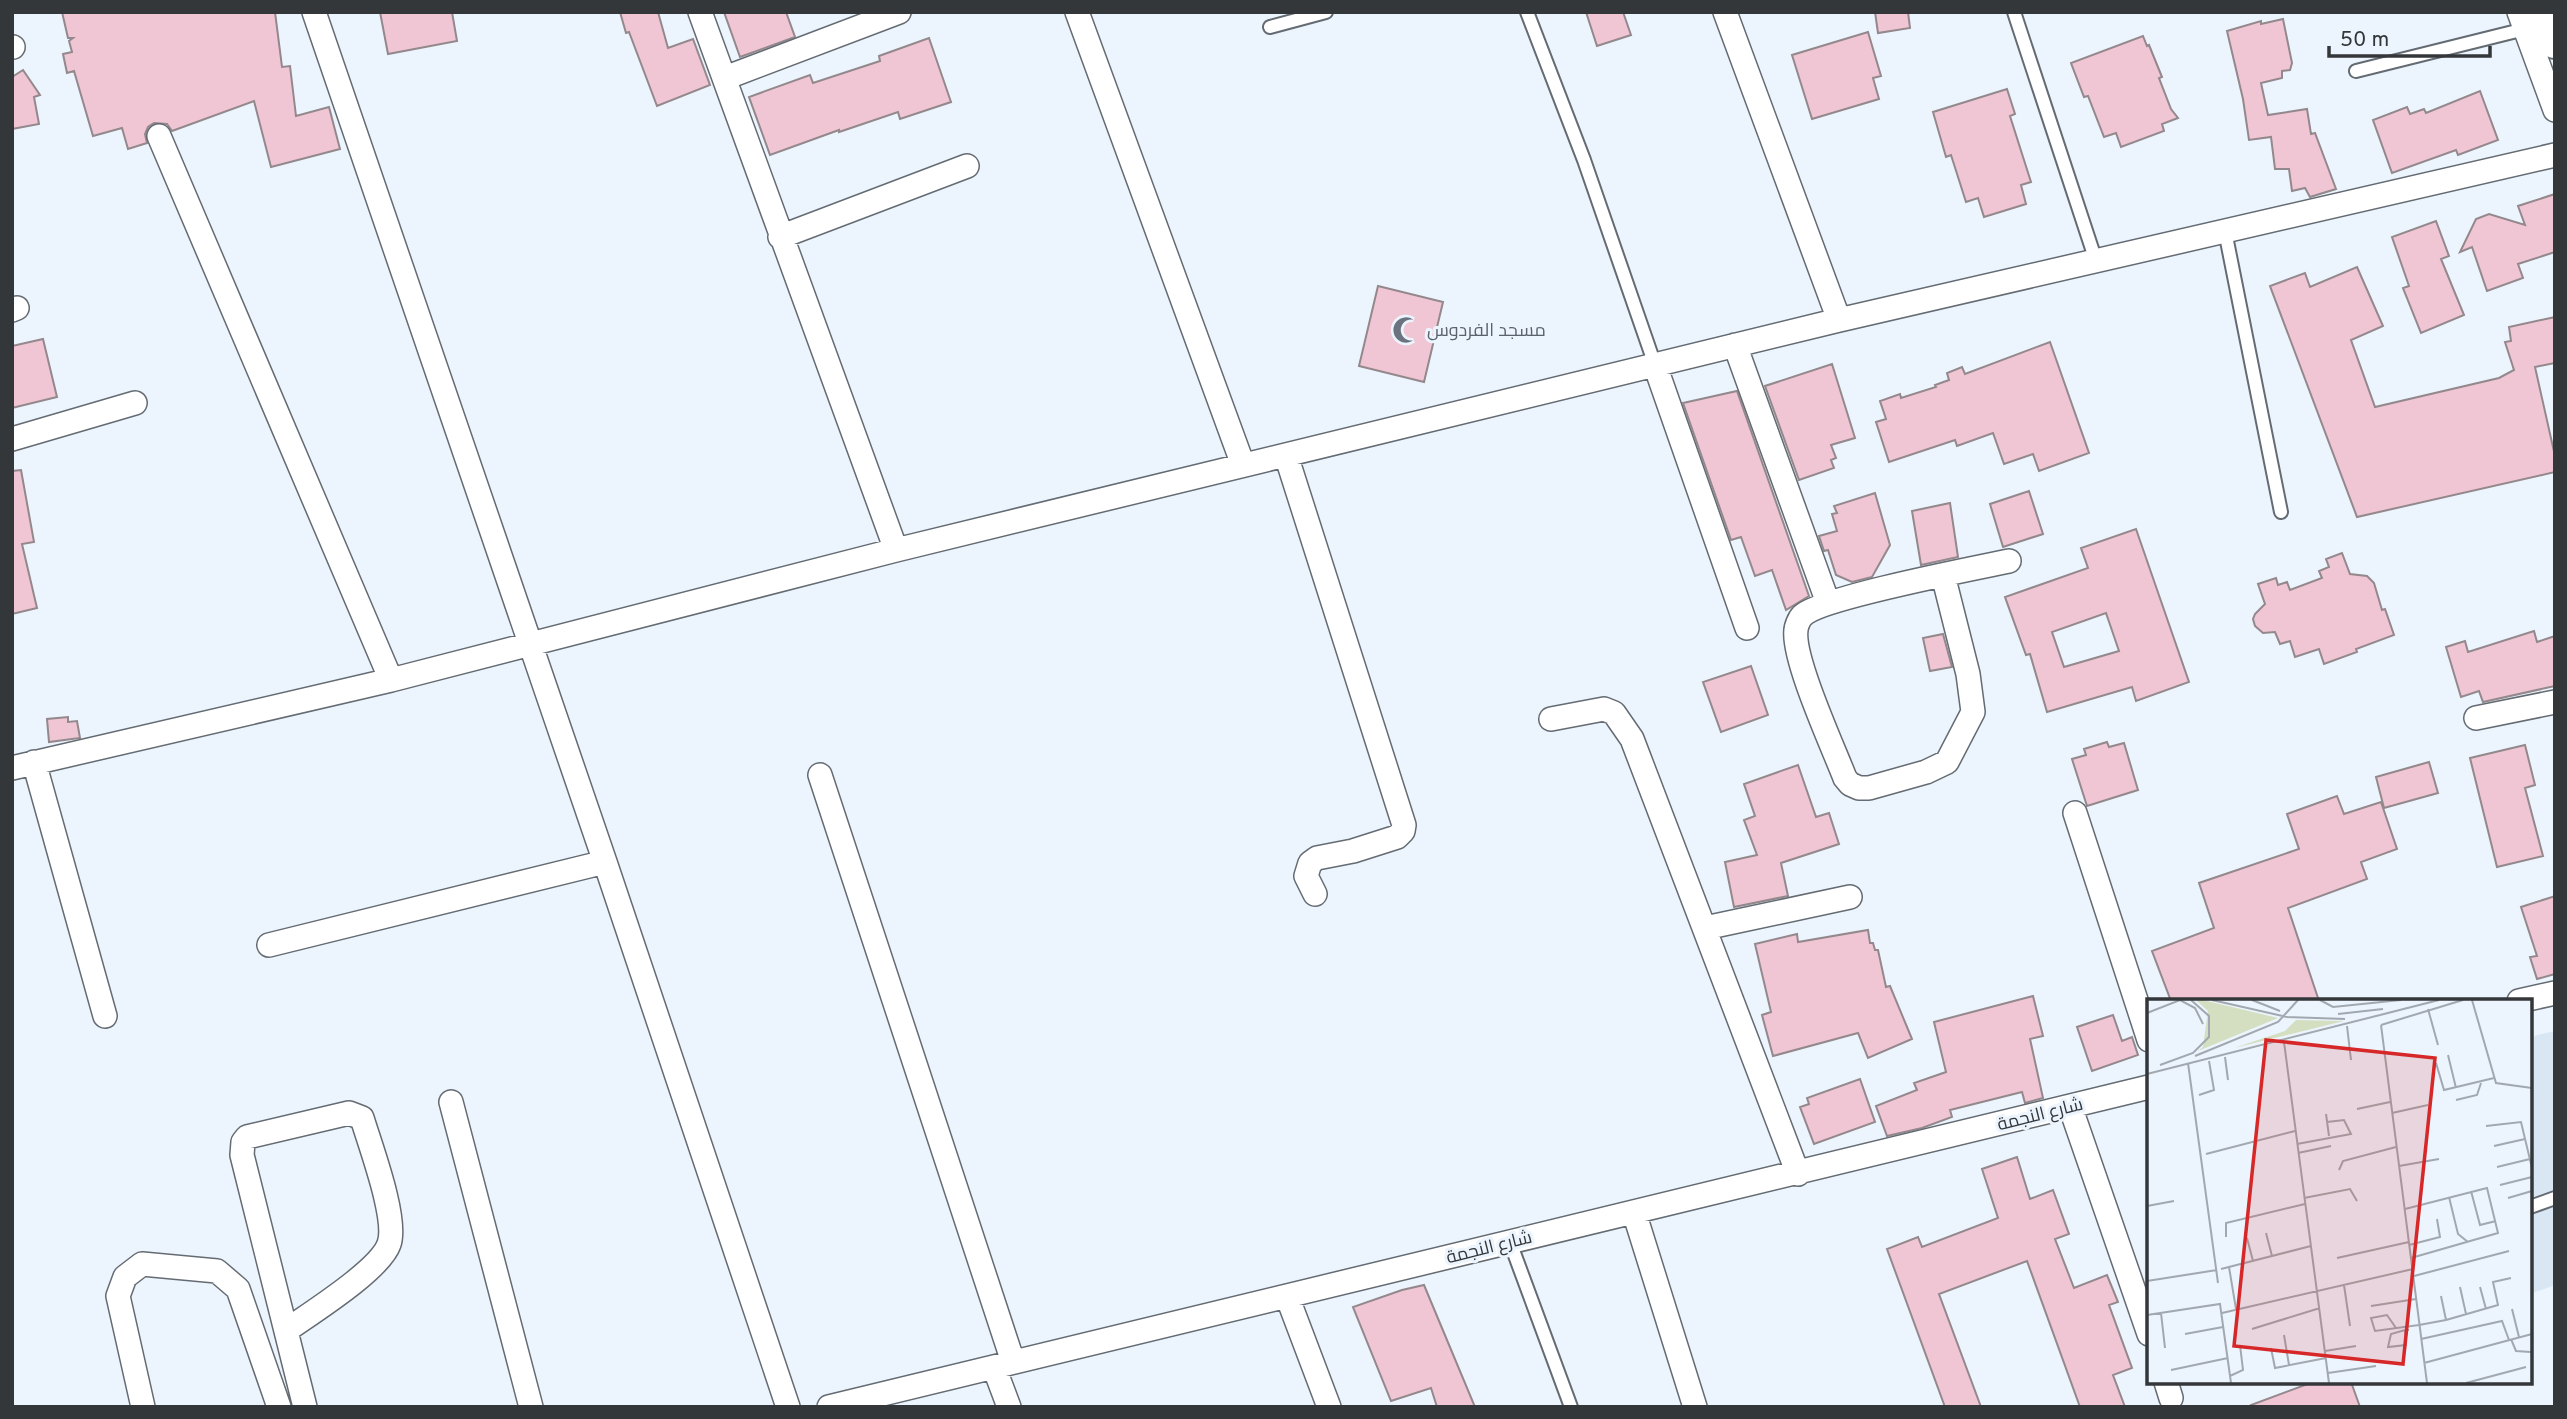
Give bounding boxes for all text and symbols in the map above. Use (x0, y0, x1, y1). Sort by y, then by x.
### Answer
scale bar (2329, 14, 2490, 58)
text: 50 m (2340, 27, 2389, 54)
mosque icon: مسجد الفردوس (1391, 315, 1421, 345)
place label: مسجد الفردوس (1427, 320, 1546, 343)
inset map (2147, 999, 2532, 1384)
street label: شارع النجمة (1995, 1094, 2086, 1137)
street label: شارع النجمة (1444, 1227, 1535, 1270)

